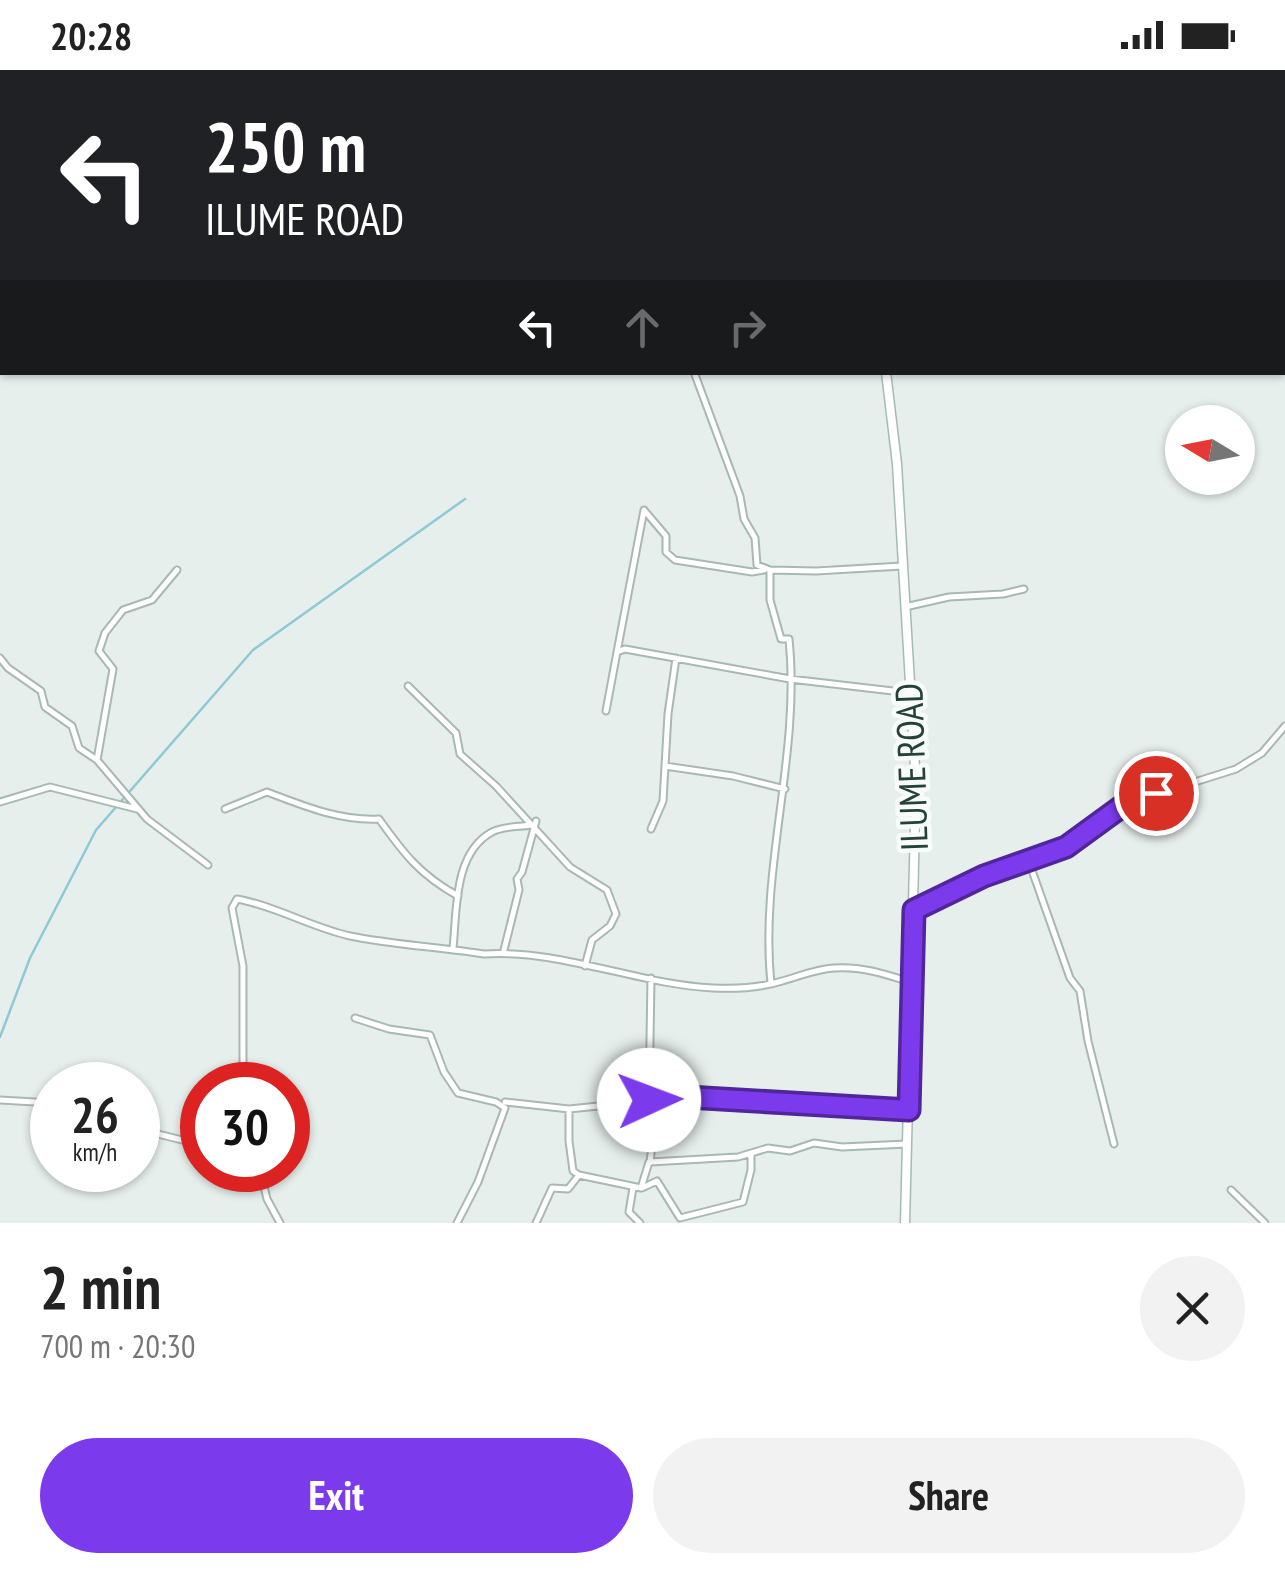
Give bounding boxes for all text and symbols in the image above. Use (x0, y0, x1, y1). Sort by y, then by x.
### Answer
text: 20:28 (50, 11, 132, 60)
text: 250 m (205, 101, 366, 191)
icon: left (40, 110, 170, 240)
text: ILUME ROAD (205, 189, 404, 247)
icon: left (510, 300, 565, 355)
icon: ahead (615, 300, 670, 355)
icon: right (720, 300, 775, 355)
north arrow (1165, 405, 1255, 495)
map controls (1165, 405, 1255, 495)
street label: ILUME ROAD (883, 682, 938, 852)
pin (1114, 751, 1199, 836)
icon: arrive (1129, 766, 1184, 821)
position arrow (597, 1048, 701, 1152)
speed limit sign: 30 (180, 1062, 310, 1192)
text: 26 (71, 1082, 119, 1147)
text: km/h (73, 1136, 117, 1168)
text: 2 min (40, 1248, 161, 1326)
button: close (1140, 1256, 1245, 1361)
text: 700 m · 20:30 (40, 1325, 195, 1367)
button: Exit (40, 1438, 633, 1553)
button: Share (653, 1438, 1245, 1553)

